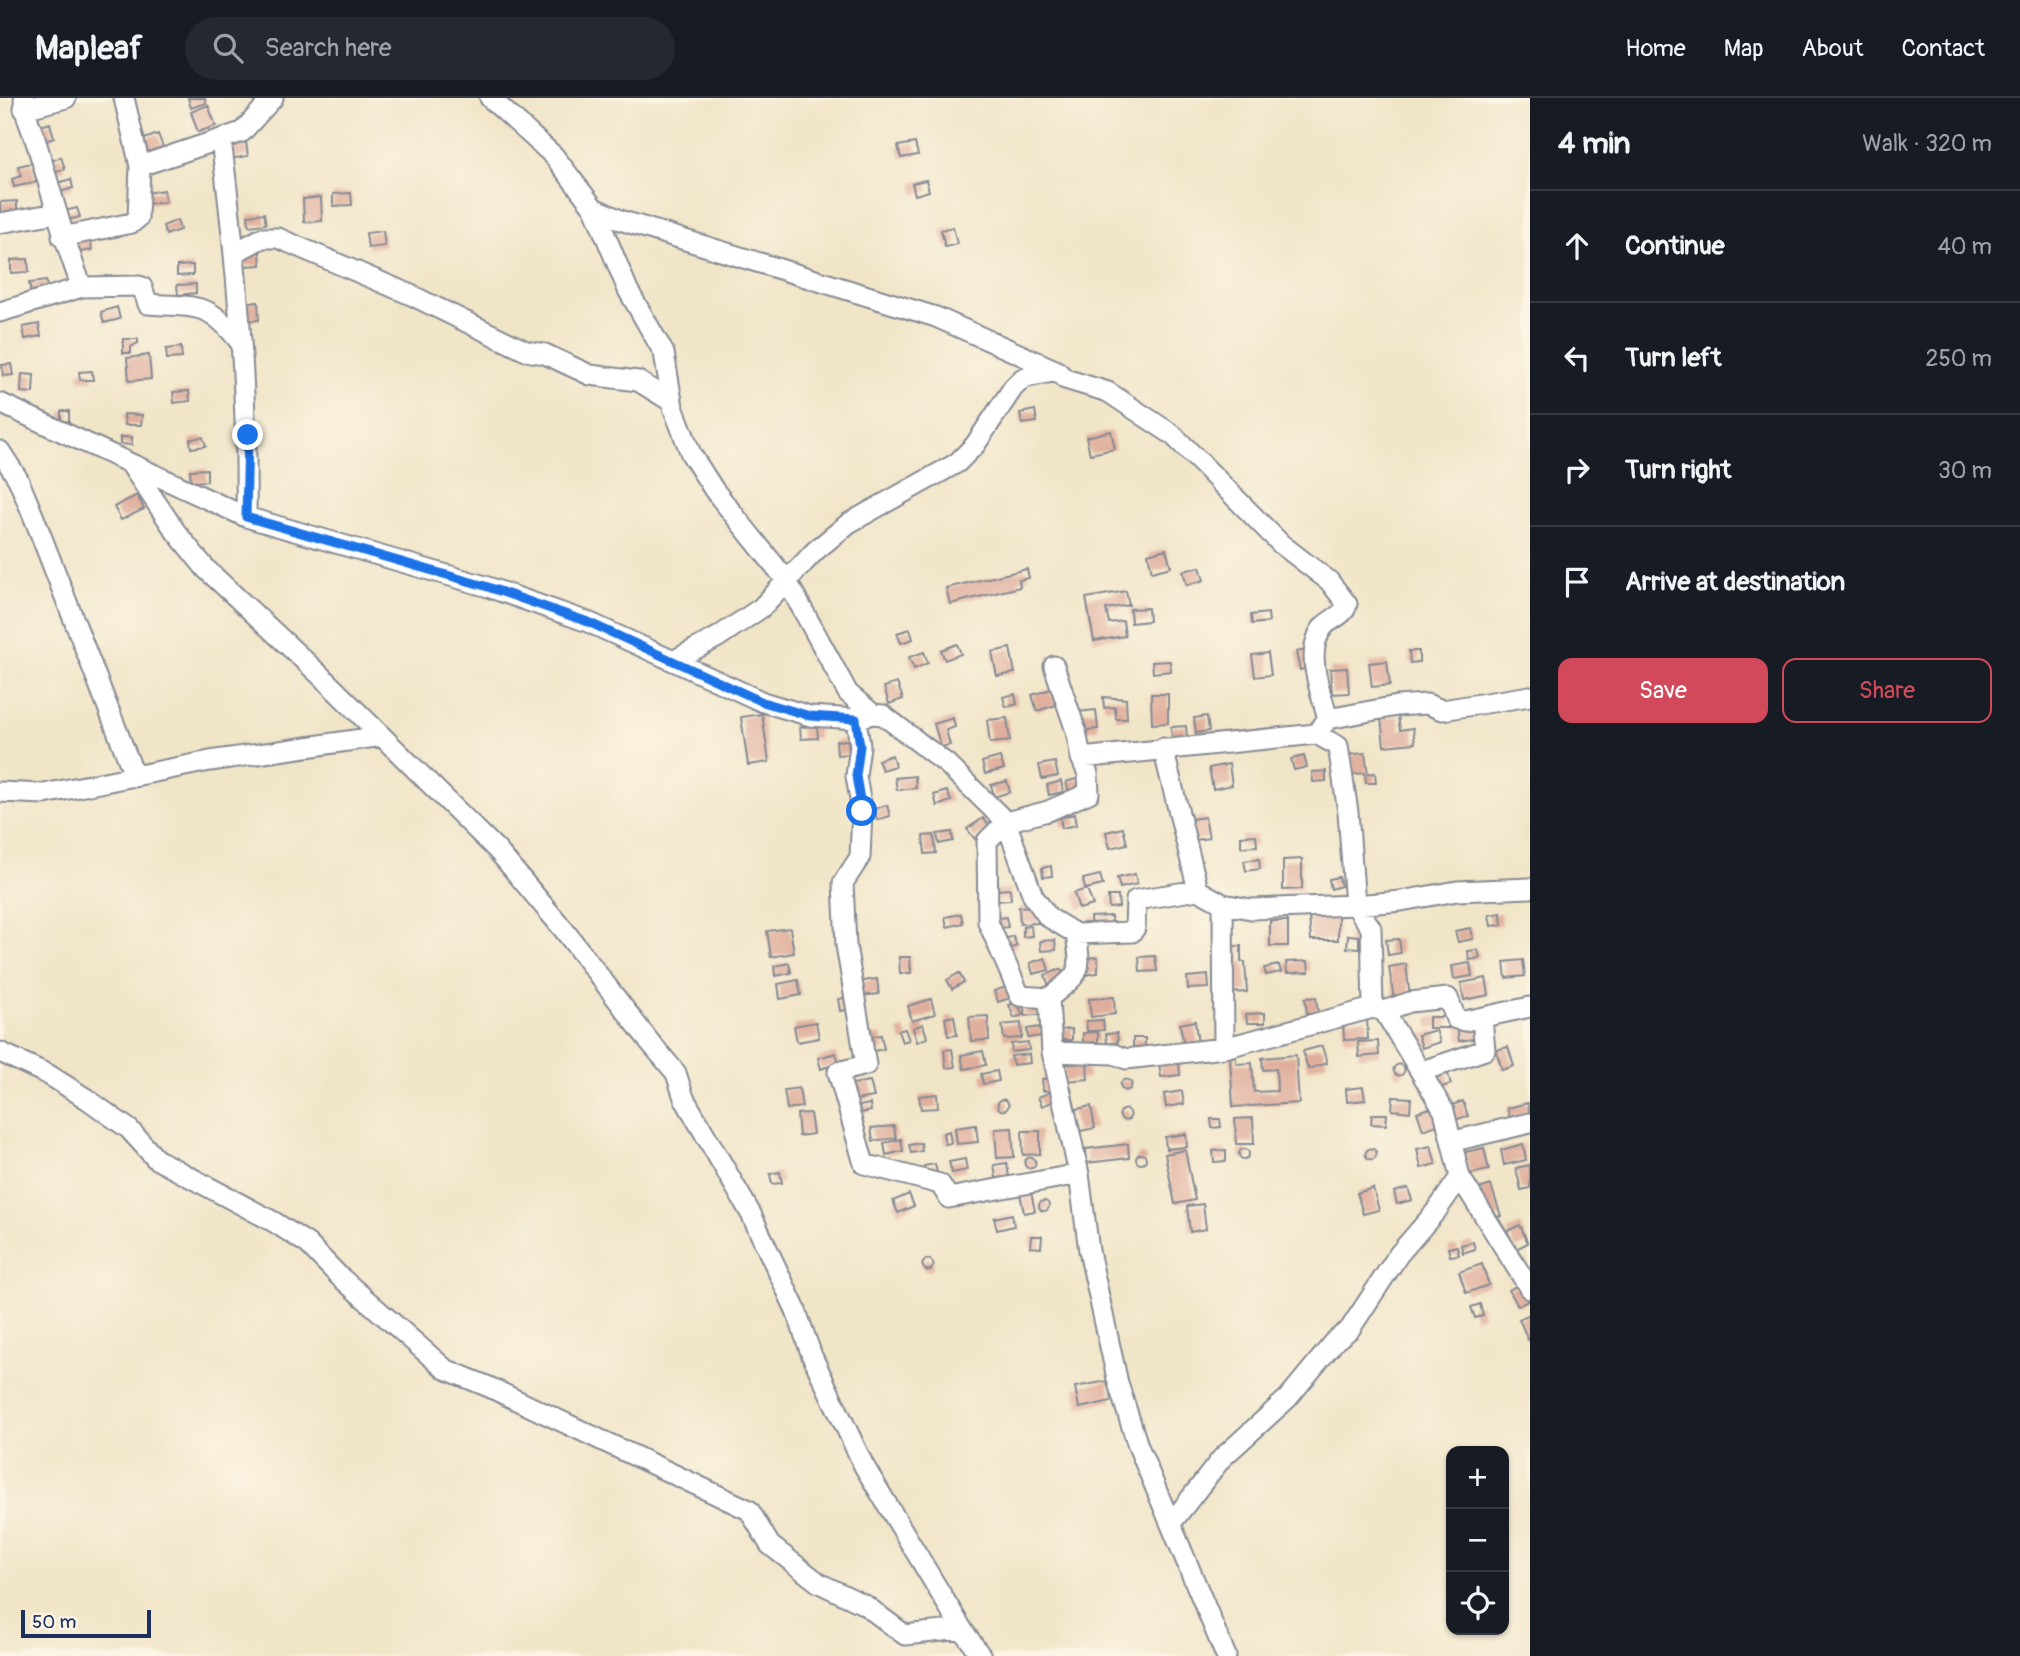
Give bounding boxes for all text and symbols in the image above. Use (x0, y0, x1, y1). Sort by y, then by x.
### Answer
search box (185, 17, 675, 80)
text: Mapleaf (35, 28, 143, 69)
icon: search (209, 29, 247, 67)
text: Search here (265, 32, 392, 64)
text: Home (1625, 34, 1686, 63)
text: Map (1724, 34, 1764, 63)
text: About (1802, 34, 1864, 63)
text: Contact (1902, 34, 1985, 63)
text: 4 min (1558, 125, 1631, 162)
text: Walk · 320 m (1862, 129, 1992, 158)
icon: ahead (1558, 227, 1596, 265)
text: Continue (1625, 230, 1725, 262)
text: 40 m (1938, 232, 1992, 261)
icon: left (1558, 339, 1596, 377)
text: Turn left (1625, 342, 1721, 374)
text: 250 m (1926, 344, 1992, 373)
route end (232, 419, 263, 450)
icon: right (1558, 451, 1596, 489)
text: Turn right (1625, 454, 1731, 486)
text: 30 m (1938, 456, 1992, 485)
icon: arrive (1558, 563, 1596, 601)
text: Arrive at destination (1625, 566, 1845, 598)
button: Save (1558, 658, 1768, 723)
button: Share (1782, 658, 1992, 723)
route start (846, 795, 877, 826)
map controls (1446, 1446, 1509, 1635)
button: + (1446, 1446, 1509, 1509)
button: − (1446, 1509, 1509, 1572)
button: locate (1446, 1572, 1509, 1635)
scale bar (21, 1607, 150, 1639)
text: 50 m (32, 1610, 76, 1634)

